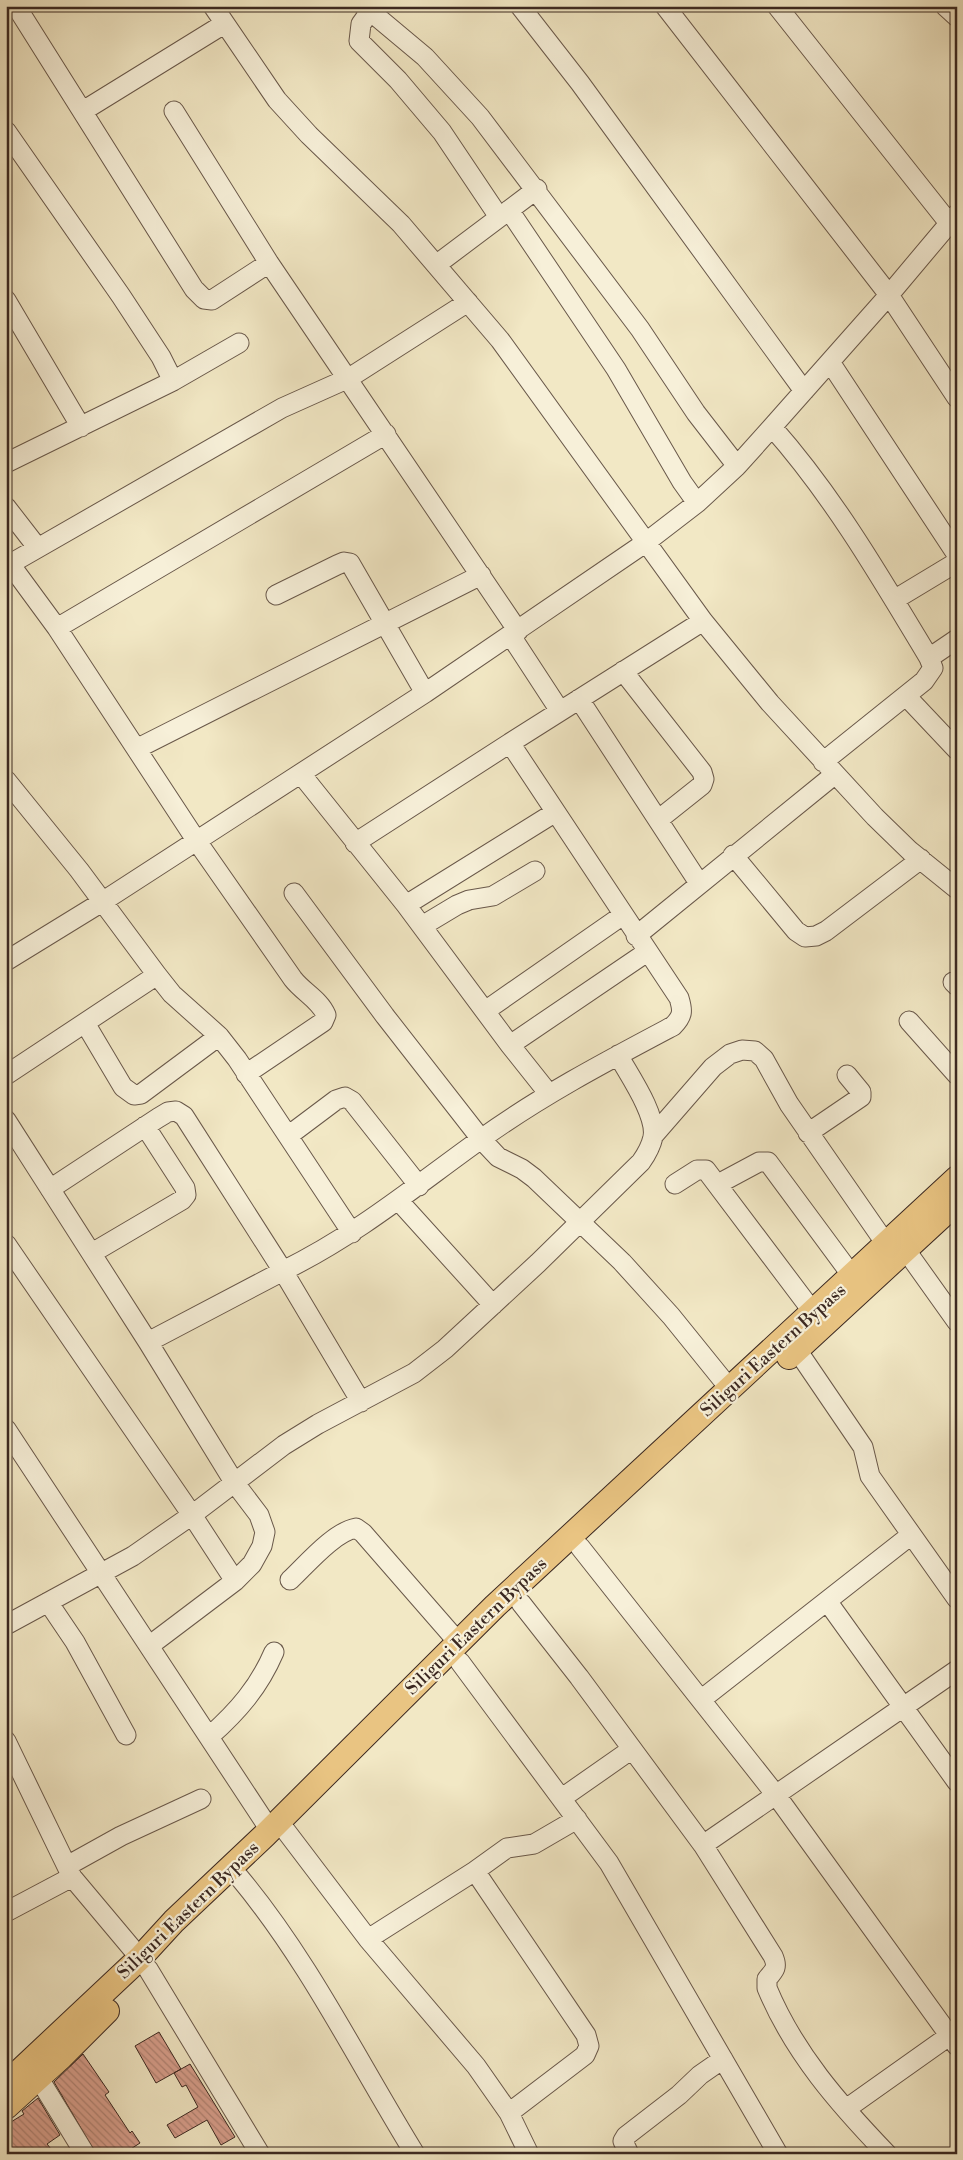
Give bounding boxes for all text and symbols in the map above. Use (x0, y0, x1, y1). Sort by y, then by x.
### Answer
street label: Siliguri Eastern Bypass (696, 1279, 851, 1422)
street label: Siliguri Eastern Bypass (401, 1553, 552, 1700)
street label: Siliguri Eastern Bypass (113, 1837, 264, 1984)

